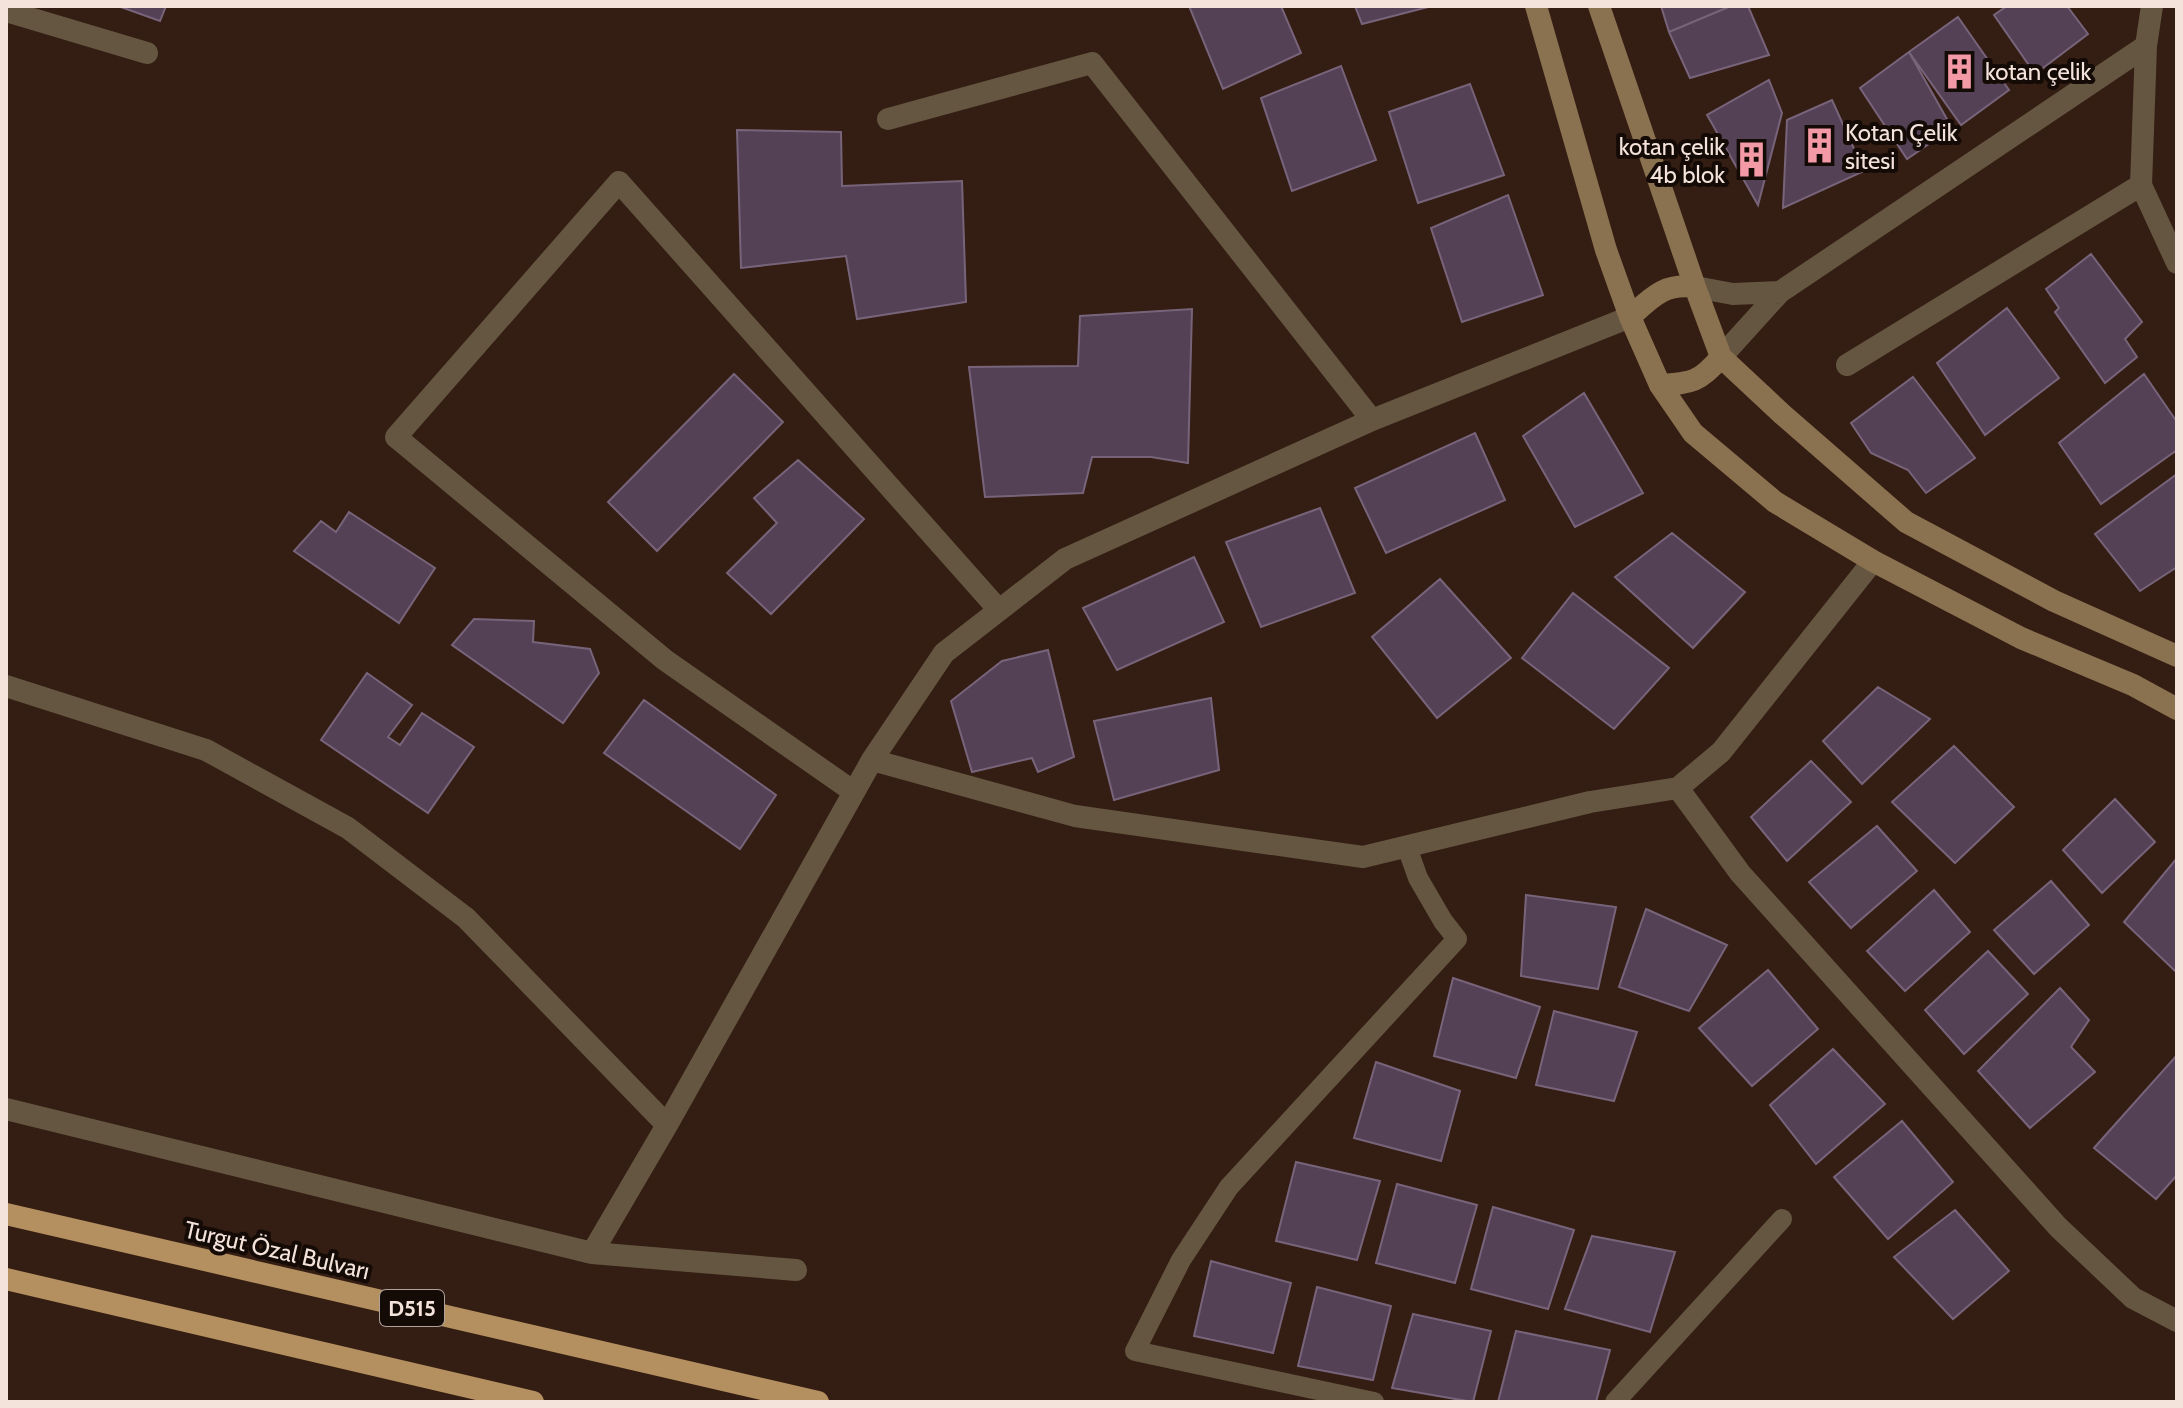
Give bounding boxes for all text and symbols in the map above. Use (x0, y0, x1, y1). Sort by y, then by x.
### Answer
building icon: kotan çelik (1940, 52, 1978, 90)
place label: kotan çelik (1985, 57, 2091, 86)
place label: Kotan Çelik sitesi (1845, 118, 1958, 175)
building icon: Kotan Çelik sitesi (1800, 127, 1838, 165)
place label: kotan çelik 4b blok (1619, 132, 1725, 189)
building icon: kotan çelik 4b blok (1732, 141, 1770, 179)
street label: Turgut Özal Bulvarı (182, 1215, 372, 1285)
road number: D515 (380, 1290, 444, 1326)

